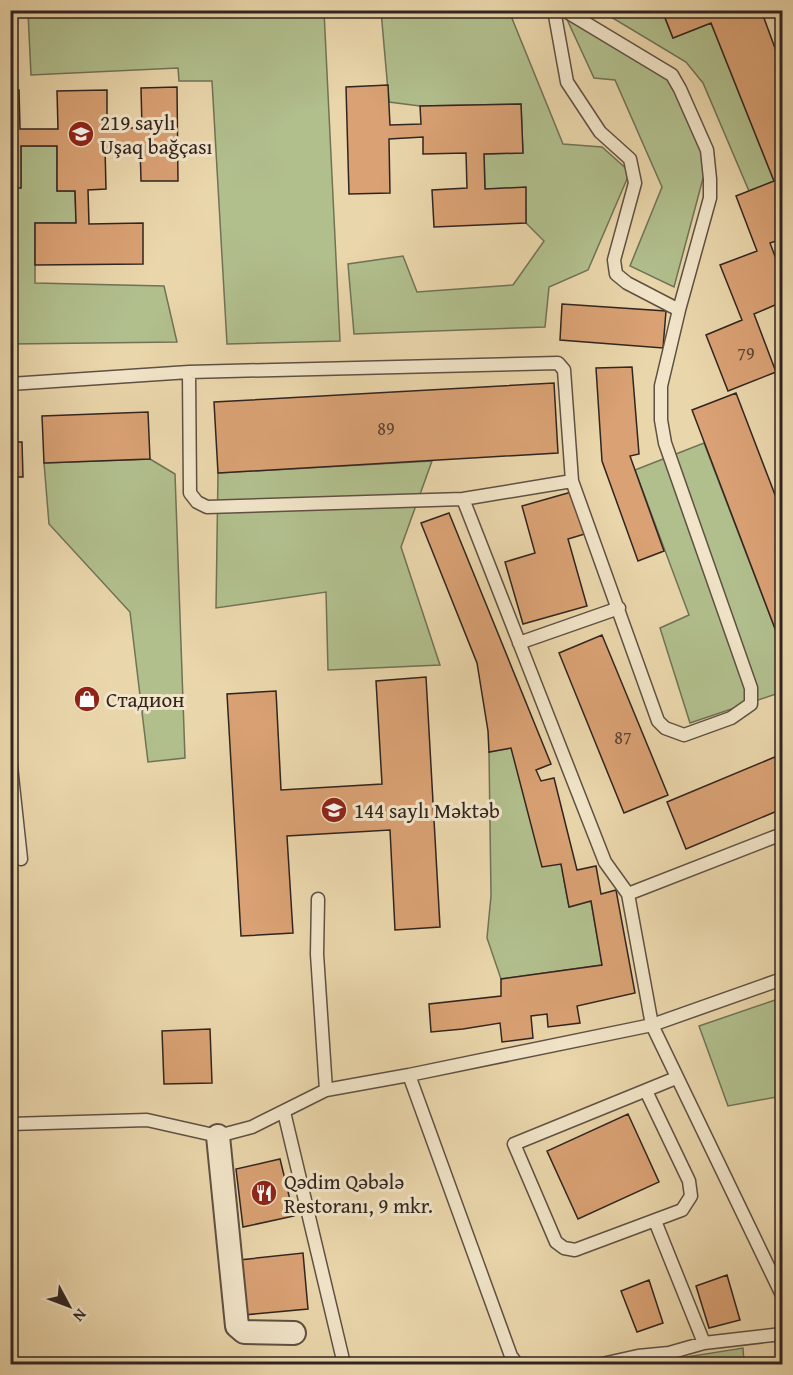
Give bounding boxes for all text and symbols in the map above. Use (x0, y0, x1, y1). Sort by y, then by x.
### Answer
place label: 219 saylı Uşaq bağçası (100, 107, 213, 162)
school or university icon: 219 saylı Uşaq bağçası (66, 119, 96, 149)
house number: 79 (737, 340, 755, 367)
house number: 89 (377, 415, 395, 442)
shop icon: Стадион (72, 684, 102, 714)
place label: Стадион (106, 684, 184, 715)
house number: 87 (614, 724, 632, 751)
school or university icon: 144 saylı Məktəb (319, 795, 349, 825)
place label: 144 saylı Məktəb (354, 795, 500, 826)
place label: Qədim Qəbələ Restoranı, 9 mkr. (284, 1166, 433, 1221)
restaurant icon: Qədim Qəbələ Restoranı, 9 mkr. (249, 1178, 279, 1208)
north arrow (39, 1276, 99, 1336)
text: N (68, 1304, 93, 1328)

